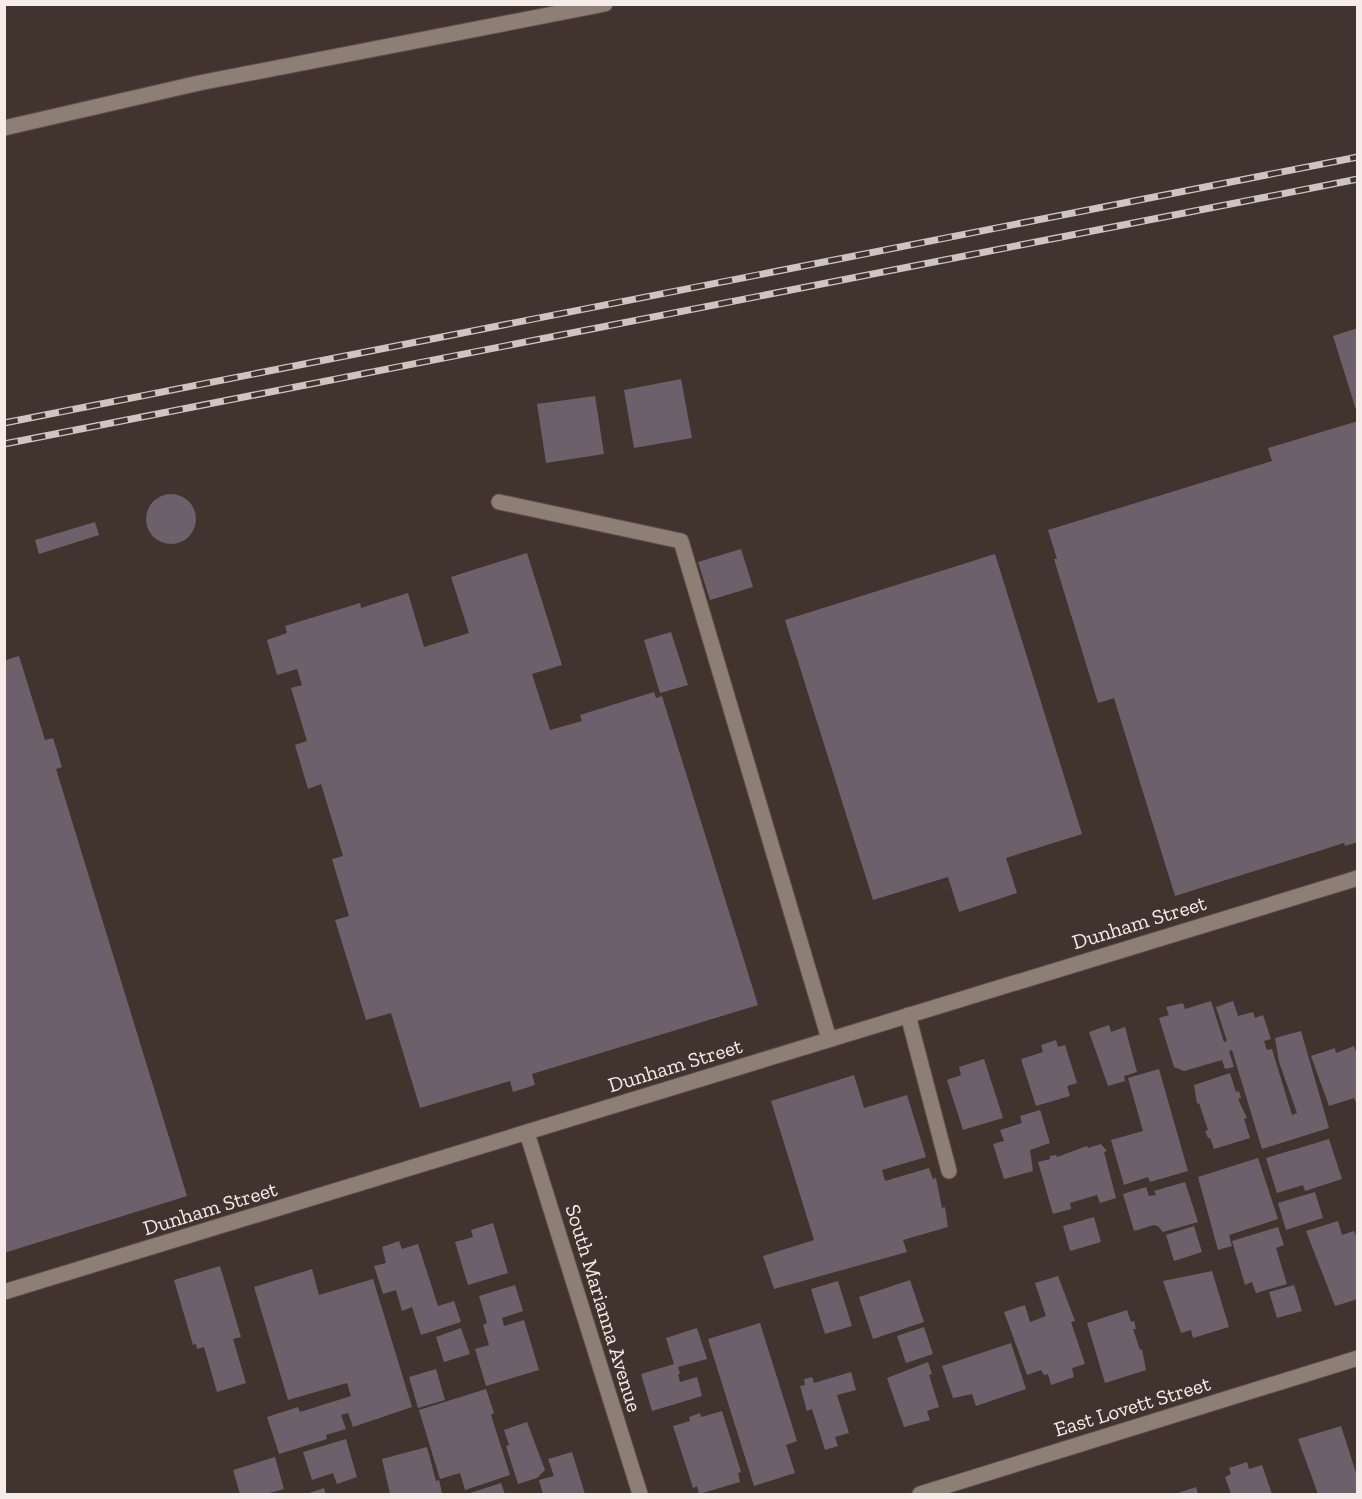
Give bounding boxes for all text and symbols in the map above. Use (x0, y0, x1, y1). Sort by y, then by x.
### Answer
street label: Dunham Street (1069, 890, 1209, 954)
street label: Dunham Street (605, 1033, 745, 1097)
street label: Dunham Street (140, 1176, 280, 1240)
street label: South Marianna Avenue (560, 1201, 648, 1415)
street label: East Lovett Street (1051, 1370, 1213, 1442)

